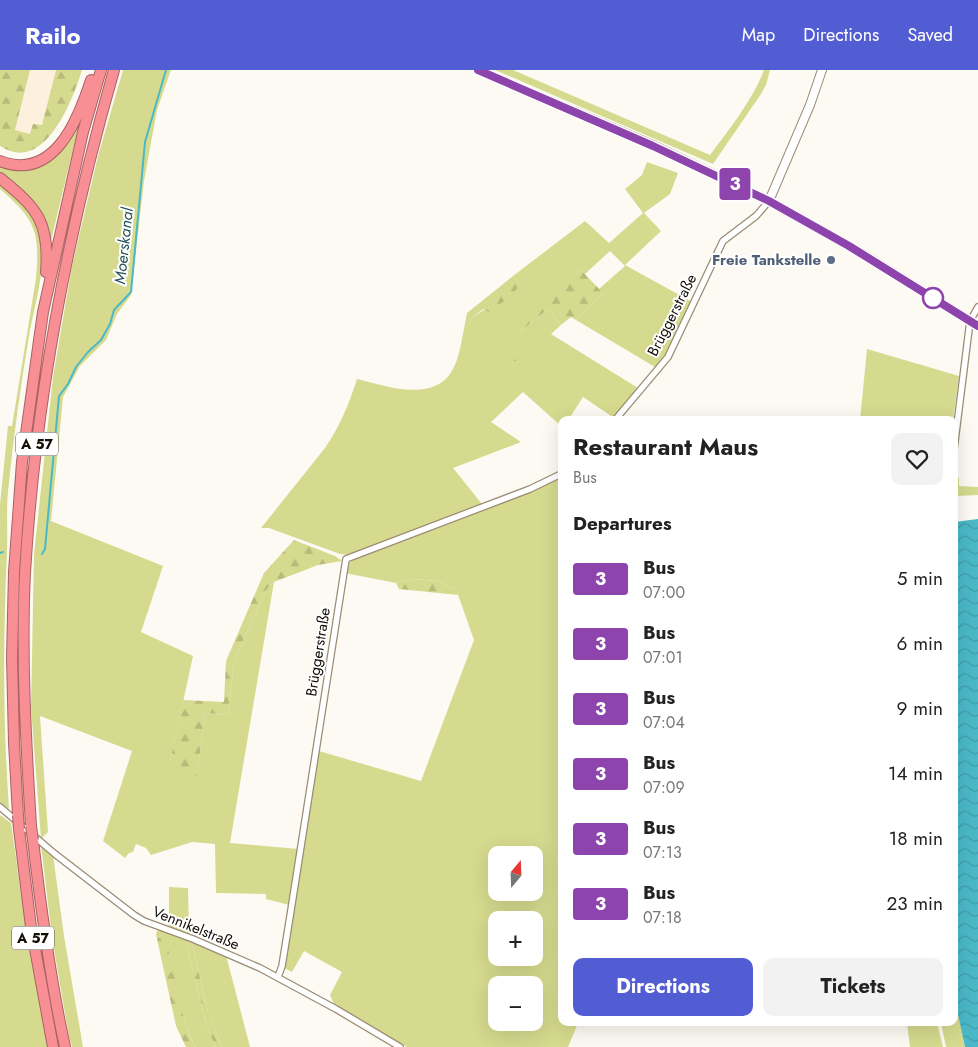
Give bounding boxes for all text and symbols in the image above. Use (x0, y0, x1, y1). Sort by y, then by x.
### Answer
text: Railo (25, 18, 81, 53)
text: Map (742, 22, 775, 48)
text: Directions (803, 22, 879, 48)
text: Saved (907, 22, 953, 48)
line badge: 3 (719, 168, 751, 200)
text: 3 (729, 171, 741, 197)
water label: Moerskanal (108, 205, 139, 285)
place label: Freie Tankstelle (712, 249, 821, 271)
marker: Freie Tankstelle (825, 254, 837, 266)
street label: Brüggerstraße (642, 270, 702, 360)
unlabelled marker (922, 287, 944, 309)
text: Restaurant Maus (573, 429, 758, 464)
road number: A 57 (16, 432, 58, 456)
button: heart (891, 433, 943, 485)
text: Bus (573, 466, 597, 489)
text: Departures (573, 510, 672, 537)
text: Bus (643, 554, 675, 581)
text: 5 min (897, 565, 943, 592)
text: 3 (595, 566, 606, 592)
text: 07:00 (643, 581, 685, 604)
street label: Brüggerstraße (300, 606, 336, 698)
text: Bus (643, 619, 675, 646)
text: 6 min (897, 630, 943, 657)
text: 3 (595, 631, 606, 657)
text: 07:01 (643, 646, 683, 669)
text: Bus (643, 684, 675, 711)
text: 9 min (897, 695, 943, 722)
text: 3 (595, 696, 606, 722)
text: 07:04 (643, 711, 685, 734)
text: Bus (643, 749, 675, 776)
text: 14 min (888, 760, 943, 787)
text: 3 (595, 761, 606, 787)
text: 07:09 (643, 776, 685, 799)
text: Bus (643, 814, 675, 841)
text: 18 min (889, 825, 943, 852)
text: 3 (595, 826, 606, 852)
text: 07:13 (643, 841, 682, 864)
north arrow (488, 846, 542, 901)
map controls (488, 846, 543, 1031)
text: Bus (643, 879, 675, 906)
text: 23 min (886, 890, 943, 917)
text: 3 (595, 891, 606, 917)
street label: Vennikelstraße (149, 901, 243, 955)
text: 07:18 (643, 906, 682, 929)
button: + (488, 911, 543, 966)
road number: A 57 (12, 926, 54, 950)
button: Directions (573, 958, 753, 1016)
button: Tickets (763, 958, 943, 1016)
button: − (488, 976, 543, 1031)

